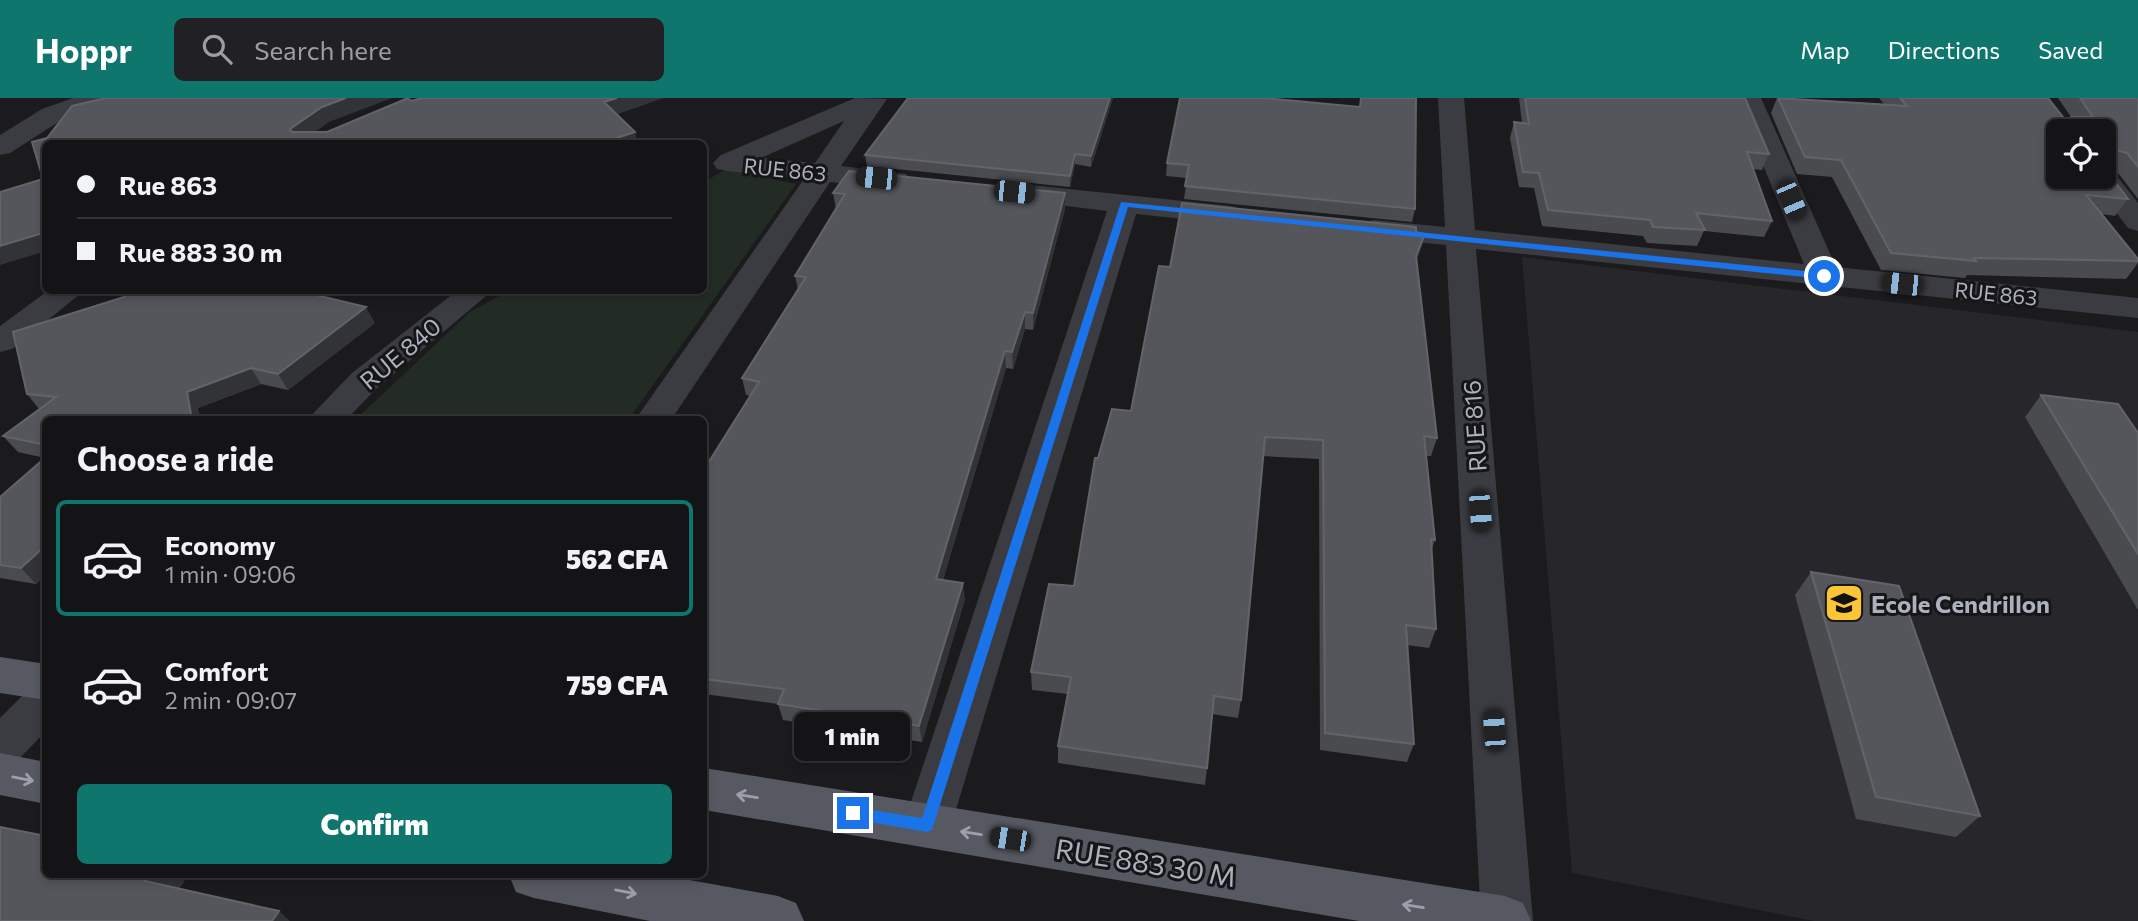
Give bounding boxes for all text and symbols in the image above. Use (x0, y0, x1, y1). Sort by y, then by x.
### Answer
search box (174, 18, 664, 81)
text: Hoppr (35, 29, 132, 70)
icon: search (198, 30, 236, 68)
text: Search here (254, 34, 392, 65)
text: Map (1800, 35, 1850, 64)
text: Directions (1888, 35, 2000, 64)
text: Saved (2038, 35, 2103, 64)
map controls (2046, 119, 2116, 189)
button: locate (2046, 119, 2116, 189)
street label: RUE 863 (742, 152, 828, 186)
car (855, 165, 898, 191)
text: Rue 863 (119, 169, 217, 200)
car (1774, 177, 1809, 223)
car (993, 179, 1036, 205)
text: Rue 883 30 m (119, 236, 282, 267)
route start (1808, 260, 1840, 292)
car (1881, 271, 1924, 297)
street label: RUE 863 (1953, 276, 2039, 310)
street label: RUE 840 (354, 311, 446, 395)
street label: RUE 816 (1456, 379, 1492, 473)
text: Choose a ride (77, 438, 274, 478)
car (1469, 489, 1492, 533)
icon: car (81, 527, 144, 590)
text: Economy (165, 529, 276, 560)
text: 562 CFA (566, 543, 668, 574)
text: 1 min · 09:06 (165, 560, 296, 588)
school or university icon: Ecole Cendrillon (1823, 582, 1865, 624)
place label: Ecole Cendrillon (1871, 589, 2050, 618)
icon: car (81, 653, 144, 716)
text: Comfort (165, 655, 268, 686)
text: 759 CFA (566, 669, 668, 700)
text: 2 min · 09:07 (165, 686, 297, 714)
car (1483, 708, 1506, 752)
callout: 1 min (795, 712, 911, 760)
text: 1 min (824, 722, 880, 750)
one-way arrow (11, 772, 34, 786)
button: Confirm (77, 784, 672, 864)
one-way arrow (736, 789, 758, 802)
route end (837, 797, 869, 829)
car (988, 825, 1033, 853)
one-way arrow (960, 826, 983, 839)
street label: RUE 883 30 M (1053, 831, 1239, 893)
one-way arrow (614, 886, 637, 899)
one-way arrow (1402, 899, 1425, 912)

